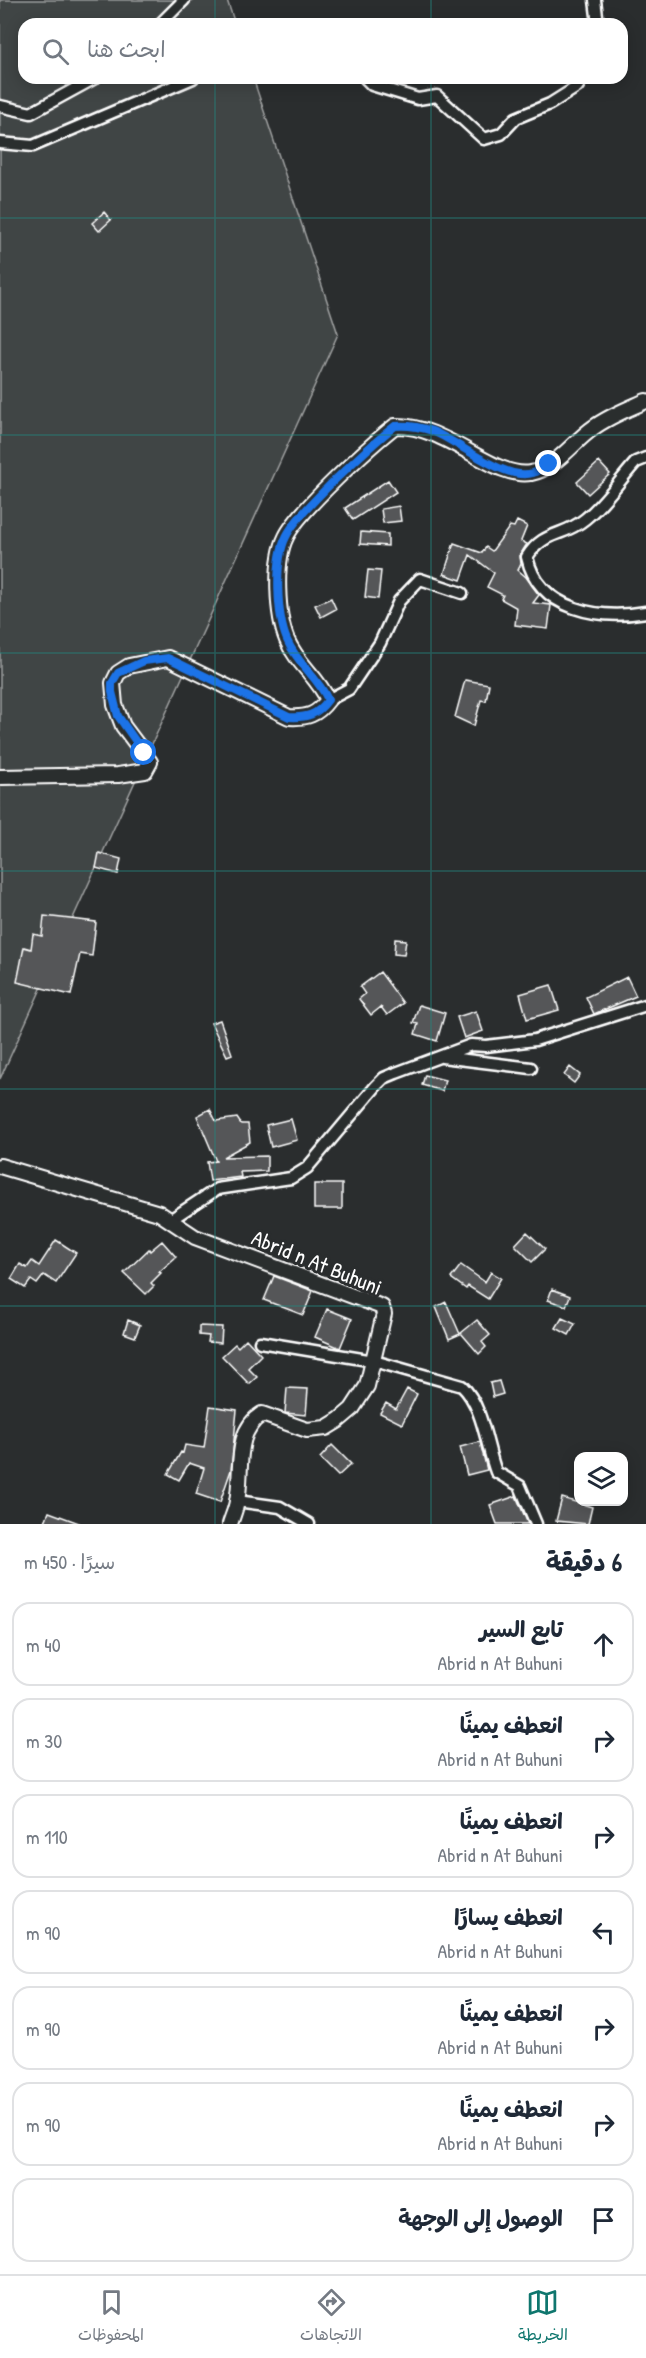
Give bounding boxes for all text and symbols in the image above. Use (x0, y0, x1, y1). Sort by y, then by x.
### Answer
search box (18, 18, 628, 84)
text: ابحث هنا (87, 34, 166, 64)
icon: search (39, 35, 72, 68)
route end (535, 450, 561, 476)
route start (130, 739, 156, 765)
street label: Abrid n At Buhuni (247, 1222, 387, 1302)
map controls (574, 1452, 628, 1506)
button: layers (574, 1452, 628, 1506)
text: 6 دقيقة (546, 1544, 622, 1579)
text: سيرًا · 450 m (24, 1548, 115, 1575)
text: تابع السير (480, 1614, 563, 1644)
icon: ahead (587, 1628, 620, 1661)
text: 40 m (26, 1631, 61, 1658)
text: Abrid n At Buhuni (437, 1649, 563, 1676)
text: انعطف يمينًا (460, 1710, 563, 1740)
icon: right (587, 1724, 620, 1757)
text: 30 m (26, 1727, 62, 1754)
text: Abrid n At Buhuni (437, 1745, 563, 1772)
text: انعطف يمينًا (460, 1806, 563, 1836)
icon: right (587, 1820, 620, 1853)
text: 110 m (26, 1823, 68, 1850)
text: Abrid n At Buhuni (437, 1841, 563, 1868)
text: انعطف يسارًا (454, 1902, 563, 1932)
icon: left (587, 1916, 620, 1949)
text: 90 m (26, 1919, 61, 1946)
text: Abrid n At Buhuni (437, 1937, 563, 1964)
text: انعطف يمينًا (460, 1998, 563, 2028)
icon: right (587, 2012, 620, 2045)
text: 90 m (26, 2015, 61, 2042)
text: Abrid n At Buhuni (437, 2033, 563, 2060)
text: انعطف يمينًا (460, 2094, 563, 2124)
icon: right (587, 2108, 620, 2141)
text: 90 m (26, 2111, 61, 2138)
text: Abrid n At Buhuni (437, 2129, 563, 2156)
text: الوصول إلى الوجهة (398, 2203, 563, 2233)
icon: arrive (587, 2204, 620, 2237)
tab: المحفوظات (78, 2286, 144, 2349)
tab: الاتجاهات (300, 2286, 362, 2349)
tab: الخريطة (518, 2286, 568, 2349)

